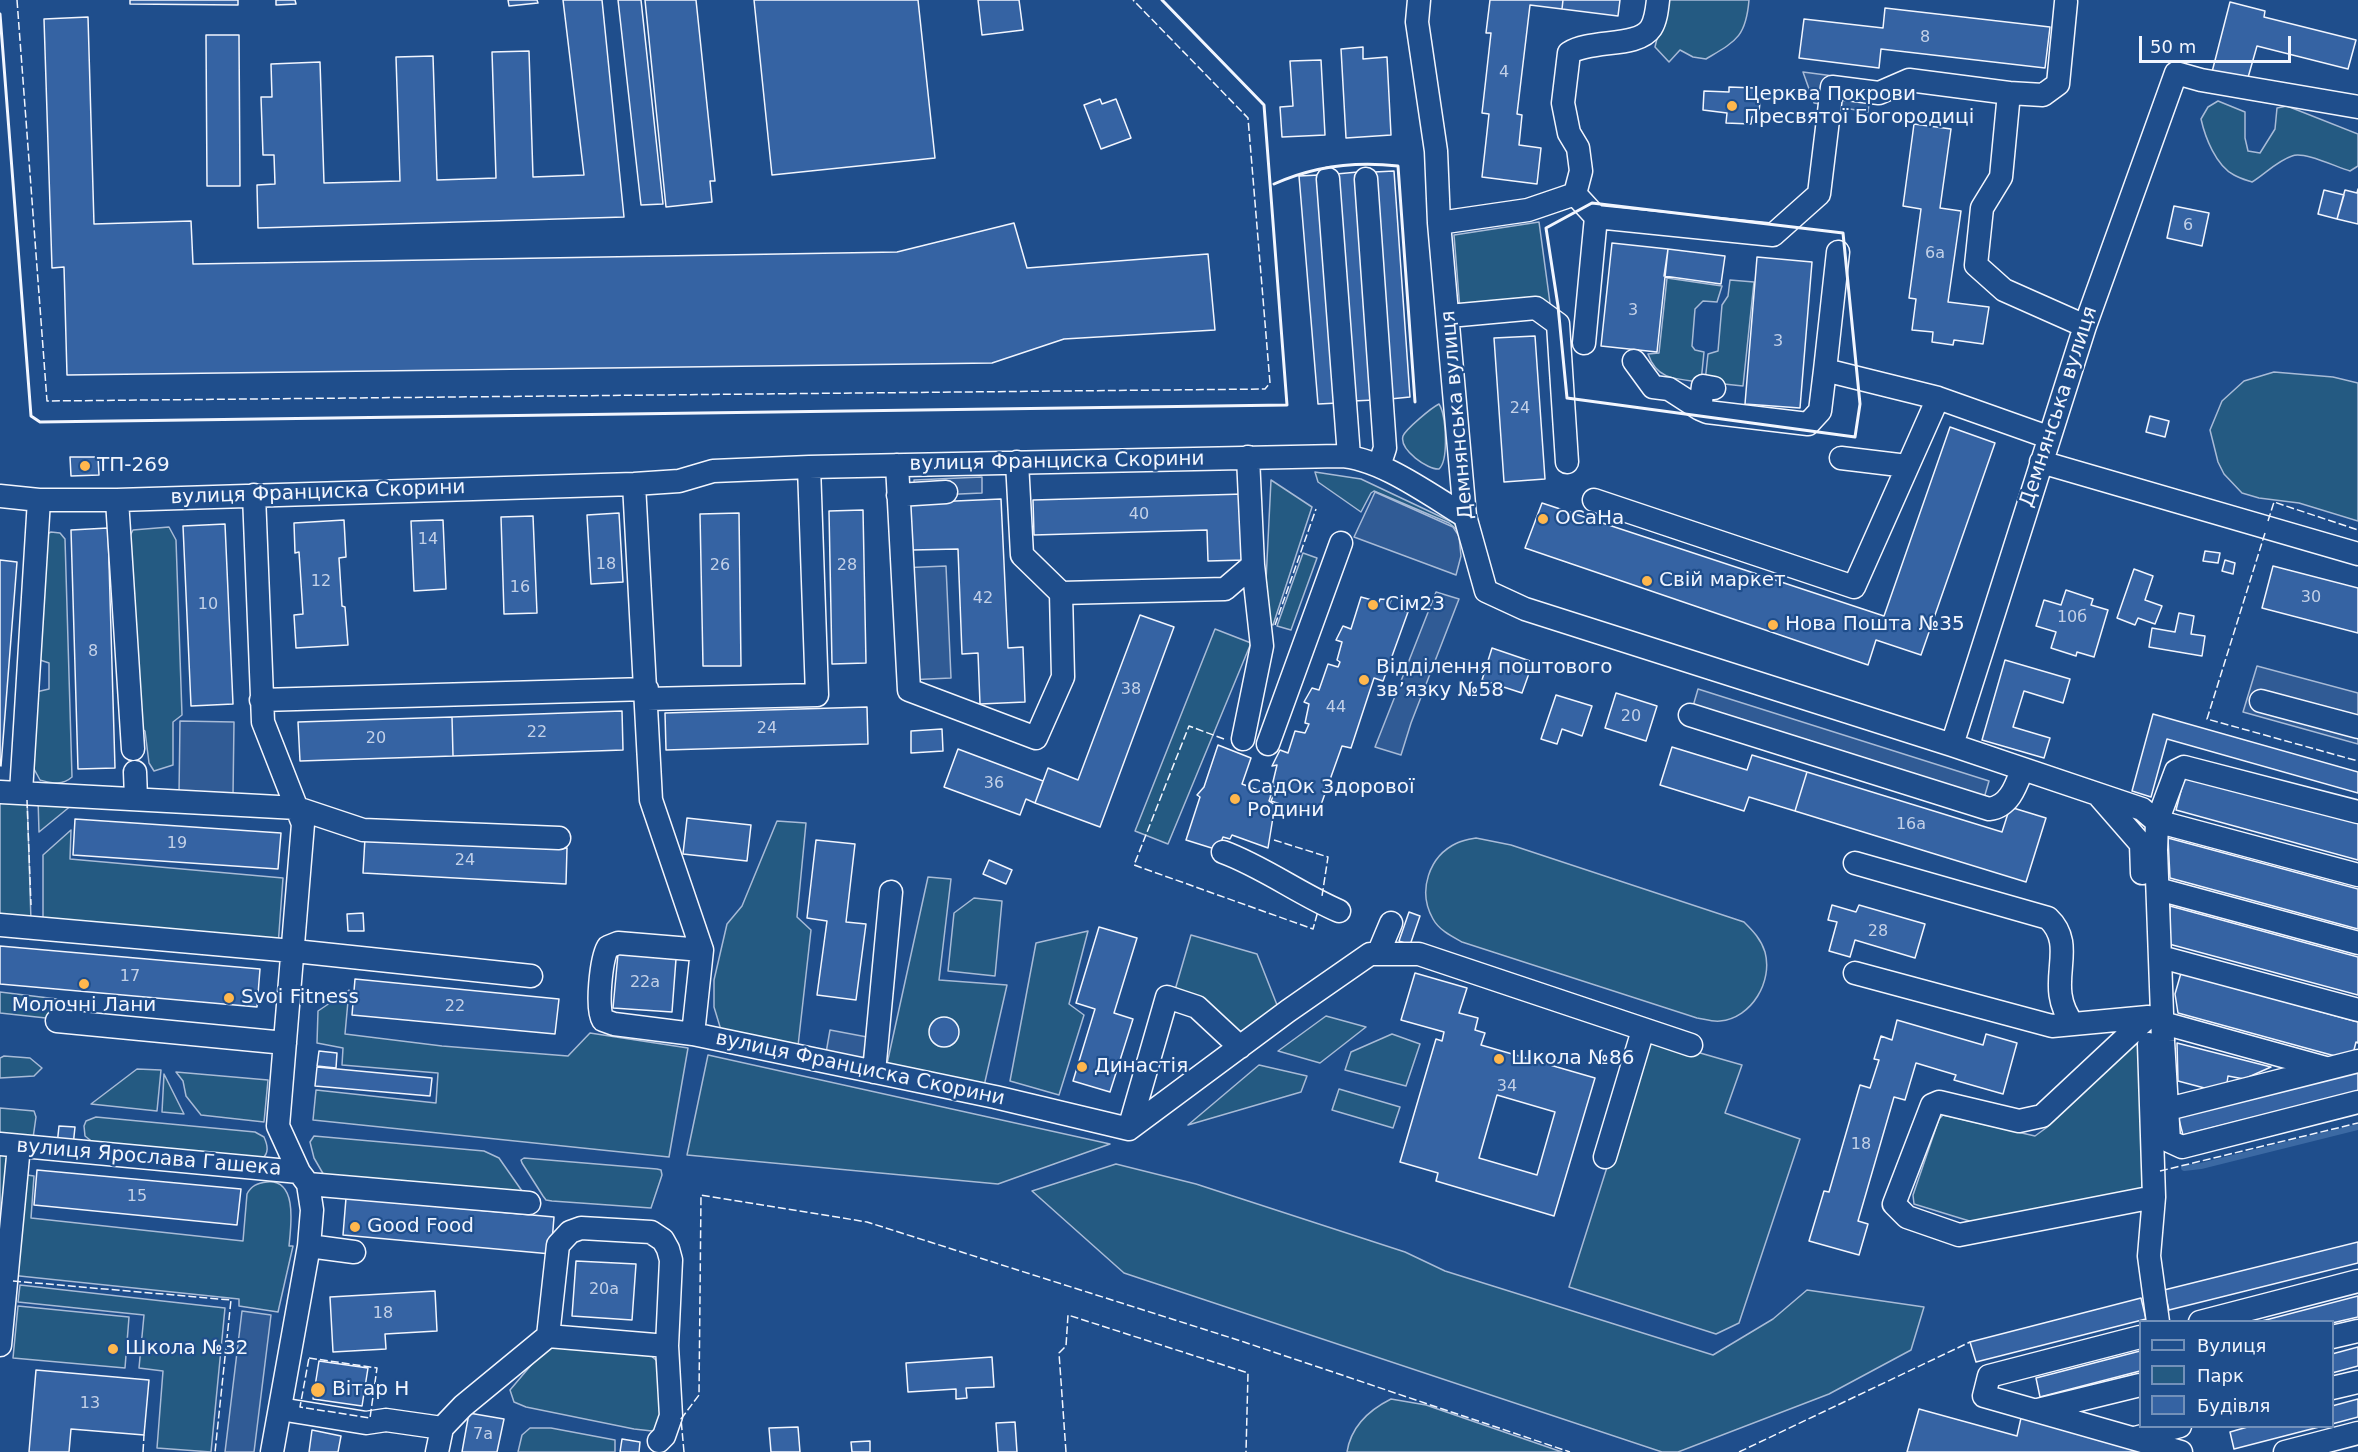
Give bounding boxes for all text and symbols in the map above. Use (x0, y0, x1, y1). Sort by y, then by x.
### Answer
scale bar (2142, 24, 2294, 62)
house number: 8 (1920, 28, 1930, 48)
text: 50 m (2150, 36, 2196, 57)
house number: 4 (1499, 63, 1509, 83)
place label: Церква Покрови Пресвятої Богородиці (1744, 83, 1974, 130)
marker: Церква Покрови Пресвятої Богородиці (1725, 99, 1739, 113)
house number: 6 (2183, 216, 2193, 236)
house number: 6а (1925, 244, 1945, 264)
house number: 3 (1628, 301, 1638, 321)
street label: Демнянська вулиця (2015, 304, 2103, 510)
street label: Демнянська вулиця (1437, 309, 1479, 521)
house number: 3 (1773, 332, 1783, 352)
house number: 24 (1510, 399, 1530, 419)
street label: вулиця Франциска Скорини (909, 447, 1205, 477)
place label: ТП-269 (97, 454, 170, 478)
marker: ТП-269 (78, 459, 92, 473)
street label: вулиця Франциска Скорини (170, 476, 466, 510)
house number: 40 (1129, 505, 1149, 525)
place label: ОСаНа (1555, 507, 1624, 531)
marker: ОСаНа (1536, 512, 1550, 526)
house number: 14 (418, 530, 438, 550)
house number: 18 (596, 555, 616, 575)
house number: 26 (710, 556, 730, 576)
house number: 28 (837, 556, 857, 576)
place label: Свій маркет (1659, 569, 1786, 593)
house number: 12 (311, 572, 331, 592)
marker: Свій маркет (1640, 574, 1654, 588)
house number: 16 (510, 578, 530, 598)
house number: 30 (2301, 588, 2321, 608)
house number: 42 (973, 589, 993, 609)
place label: Сім23 (1385, 593, 1445, 617)
house number: 10 (198, 595, 218, 615)
marker: Сім23 (1366, 598, 1380, 612)
house number: 10б (2057, 608, 2087, 628)
place label: Нова Пошта №35 (1785, 613, 1965, 637)
marker: Нова Пошта №35 (1766, 618, 1780, 632)
house number: 8 (88, 642, 98, 662)
place label: Відділення поштового зв’язку №58 (1376, 656, 1612, 703)
marker: Відділення поштового зв’язку №58 (1357, 673, 1371, 687)
house number: 38 (1121, 680, 1141, 700)
house number: 44 (1326, 698, 1346, 718)
house number: 20 (1621, 707, 1641, 727)
house number: 24 (757, 719, 777, 739)
house number: 22 (527, 723, 547, 743)
house number: 20 (366, 729, 386, 749)
house number: 36 (984, 774, 1004, 794)
place label: СадОк Здорової Родини (1247, 776, 1415, 823)
marker: СадОк Здорової Родини (1228, 792, 1242, 806)
house number: 16а (1896, 815, 1926, 835)
house number: 19 (167, 834, 187, 854)
house number: 24 (455, 851, 475, 871)
house number: 28 (1868, 922, 1888, 942)
house number: 17 (120, 967, 140, 987)
house number: 22а (630, 973, 660, 993)
marker: Молочні Лани (77, 977, 91, 991)
place label: Svoi Fitness (241, 986, 359, 1010)
marker: Svoi Fitness (222, 991, 236, 1005)
place label: Молочні Лани (12, 994, 156, 1018)
house number: 22 (445, 997, 465, 1017)
street label: вулиця Франциска Скорини (713, 1027, 1007, 1111)
place label: Школа №86 (1511, 1047, 1634, 1071)
marker: Школа №86 (1492, 1052, 1506, 1066)
place label: Династія (1094, 1055, 1188, 1079)
marker: Династія (1075, 1060, 1089, 1074)
house number: 34 (1497, 1077, 1517, 1097)
street label: вулиця Ярослава Гашека (15, 1134, 283, 1182)
house number: 18 (1851, 1135, 1871, 1155)
house number: 15 (127, 1187, 147, 1207)
place label: Good Food (367, 1215, 474, 1239)
marker: Good Food (348, 1220, 362, 1234)
house number: 20а (589, 1280, 619, 1300)
house number: 18 (373, 1304, 393, 1324)
legend (2139, 1320, 2334, 1428)
text: Вулиця (2197, 1335, 2266, 1356)
place label: Школа №32 (125, 1337, 248, 1361)
marker: Школа №32 (106, 1342, 120, 1356)
text: Парк (2197, 1365, 2244, 1386)
place label: Вітар Н (332, 1378, 409, 1402)
marker: Вітар Н (309, 1381, 327, 1399)
house number: 13 (80, 1394, 100, 1414)
text: Будівля (2197, 1395, 2270, 1416)
house number: 7а (473, 1425, 493, 1445)

